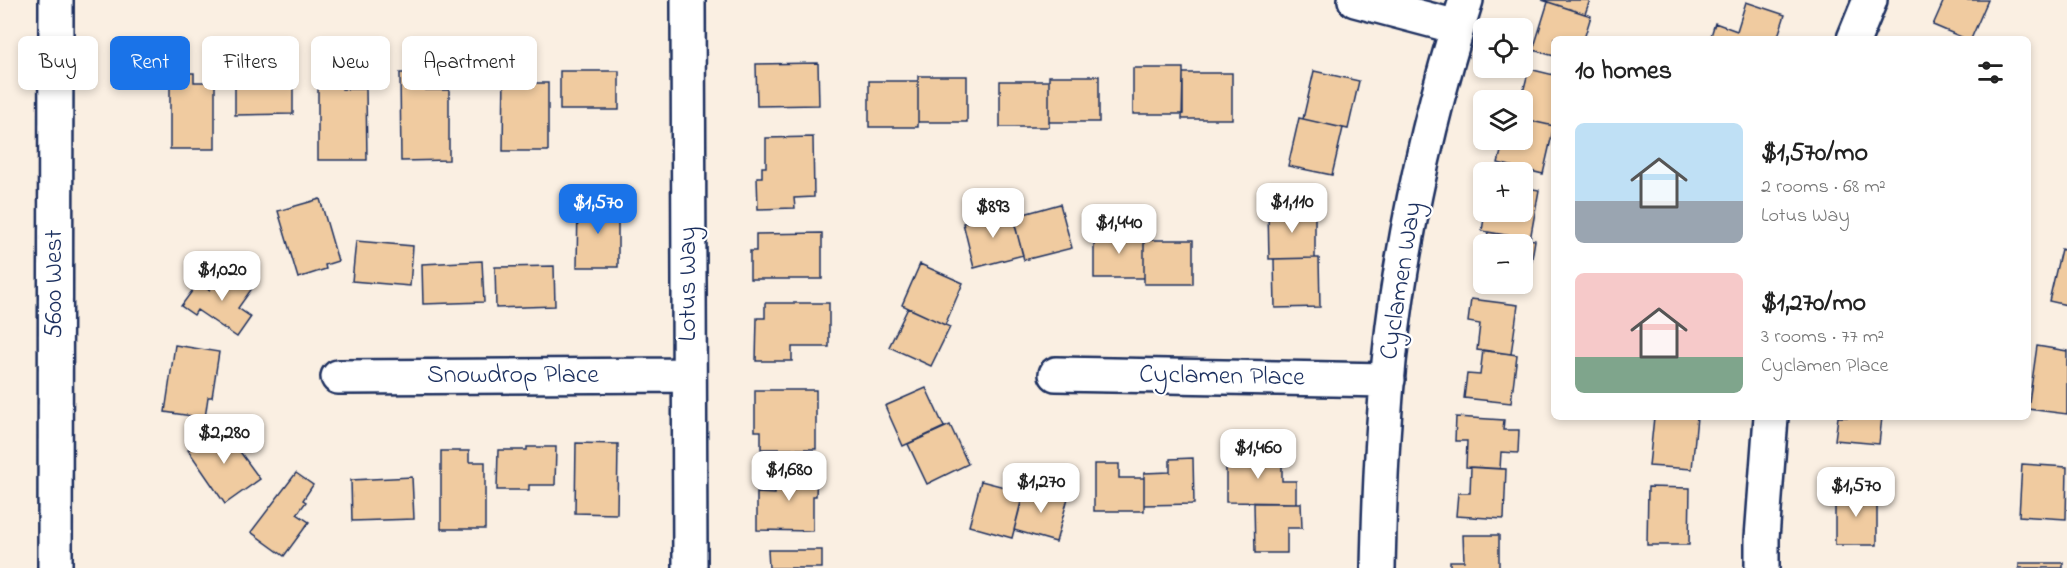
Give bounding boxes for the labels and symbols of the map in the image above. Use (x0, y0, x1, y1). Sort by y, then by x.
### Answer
pin: $1,110 (1243, 183, 1341, 234)
pin: $1,570 (549, 184, 647, 235)
pin: $893 (957, 188, 1029, 239)
street label: Cyclamen Way (1371, 199, 1433, 363)
pin: $1,440 (1070, 204, 1168, 255)
street label: Lotus Way (670, 226, 708, 342)
street label: 5600 West (36, 229, 74, 339)
pin: $1,020 (173, 251, 271, 302)
street label: Snowdrop Place (427, 357, 599, 395)
street label: Cyclamen Place (1139, 357, 1306, 397)
pin: $2,280 (175, 414, 273, 465)
pin: $1,460 (1209, 429, 1307, 480)
pin: $1,680 (740, 451, 838, 502)
pin: $1,270 (992, 463, 1090, 514)
pin: $1,570 (1807, 467, 1905, 518)

